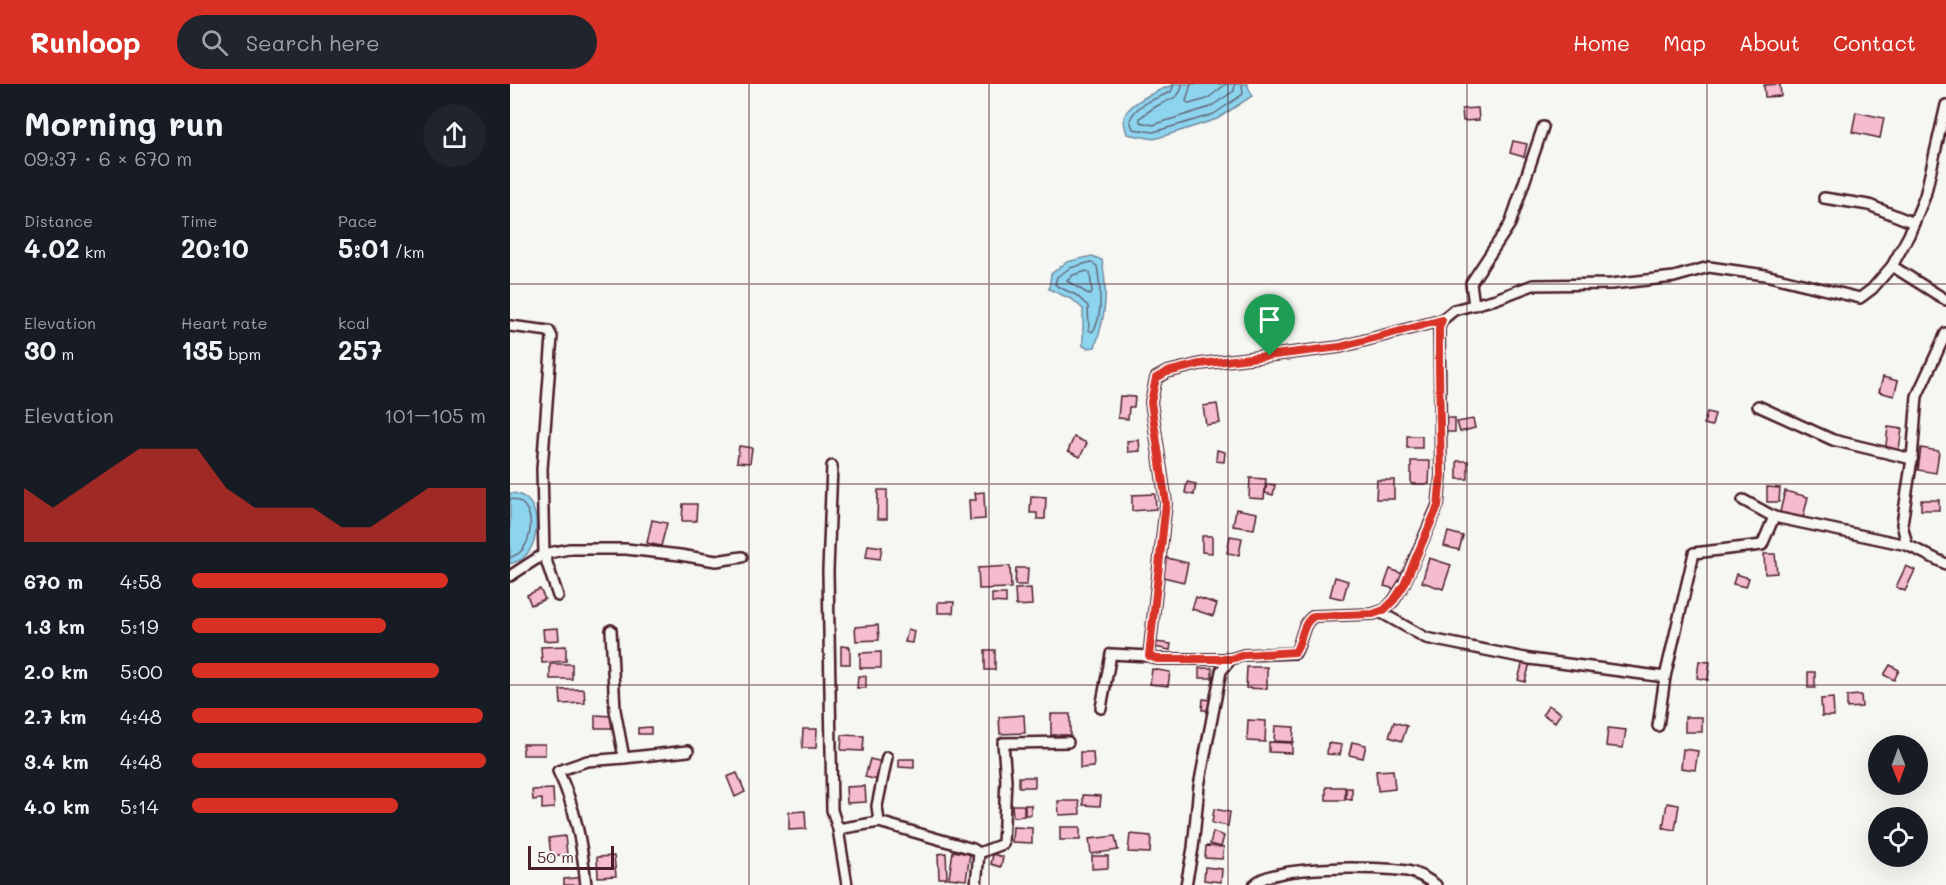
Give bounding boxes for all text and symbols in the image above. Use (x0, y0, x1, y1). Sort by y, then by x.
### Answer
search box (177, 15, 597, 69)
text: Runloop (30, 24, 141, 60)
icon: search (198, 26, 231, 59)
text: Search here (246, 28, 380, 57)
text: Home (1573, 29, 1630, 56)
text: Map (1663, 29, 1706, 56)
text: About (1739, 29, 1800, 56)
text: Contact (1833, 29, 1916, 56)
text: Morning run (24, 101, 224, 144)
button: share (423, 104, 486, 167)
text: 09:37 · 6 × 670 m (24, 145, 192, 171)
text: Distance (24, 210, 93, 231)
text: Time (181, 210, 217, 231)
text: Pace (338, 210, 377, 231)
text: 4.02 (24, 231, 80, 265)
text: 20:10 (181, 231, 249, 265)
text: 5:01 (338, 231, 390, 265)
text: km (80, 241, 106, 262)
text: /km (390, 241, 424, 262)
pin (1244, 294, 1295, 356)
icon: arrive (1253, 303, 1286, 336)
text: Elevation (24, 312, 96, 333)
text: Heart rate (181, 312, 267, 333)
text: kcal (338, 312, 370, 333)
text: 30 (24, 333, 56, 367)
text: 135 (181, 333, 223, 367)
text: 257 (338, 333, 382, 367)
text: m (56, 343, 74, 364)
text: bpm (223, 343, 261, 364)
text: Elevation (24, 402, 114, 428)
text: 101–105 m (384, 402, 486, 428)
text: 670 m (24, 568, 83, 594)
text: 4:58 (120, 568, 162, 594)
text: 1.3 km (24, 613, 85, 639)
text: 5:19 (120, 613, 159, 639)
text: 2.0 km (24, 658, 88, 684)
text: 5:00 (120, 658, 163, 684)
text: 2.7 km (24, 703, 86, 729)
text: 4:48 (120, 703, 162, 729)
north arrow (1868, 735, 1928, 795)
map controls (1868, 735, 1928, 867)
text: 3.4 km (24, 748, 89, 774)
text: 4:48 (120, 748, 162, 774)
text: 4.0 km (24, 793, 90, 819)
text: 5:14 (120, 793, 159, 819)
button: locate (1868, 807, 1928, 867)
scale bar (528, 843, 614, 870)
text: 50 m (537, 846, 574, 867)

